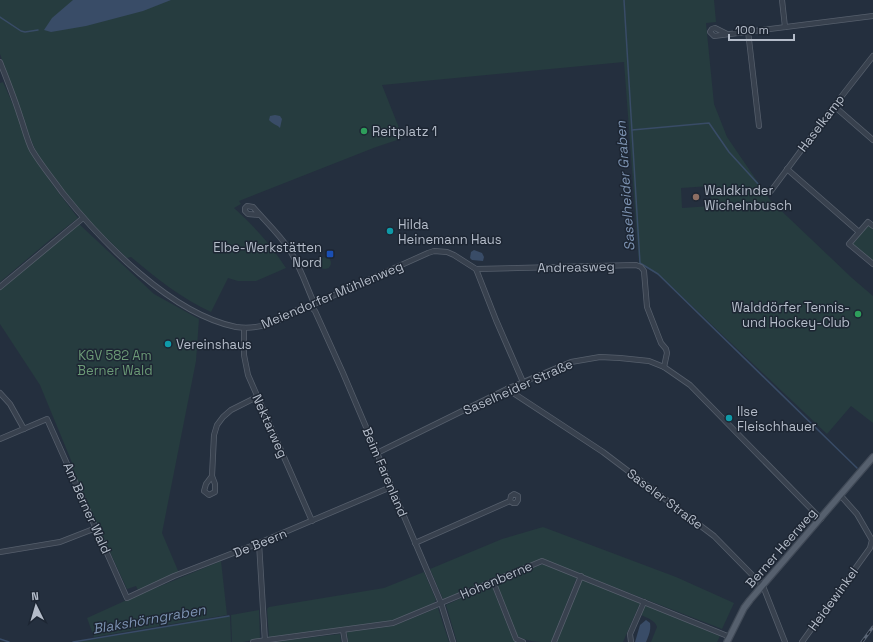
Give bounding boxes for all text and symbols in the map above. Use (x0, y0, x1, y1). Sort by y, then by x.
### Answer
scale bar (729, 16, 794, 42)
text: 100 m (735, 22, 769, 38)
street label: Haselkamp (794, 91, 848, 155)
water label: Saselheider Graben (611, 120, 639, 252)
place label: Reitplatz 1 (372, 123, 437, 140)
marker: Reitplatz 1 (359, 126, 369, 136)
place label: Waldkinder Wichelnbusch (704, 182, 792, 214)
marker: Waldkinder Wichelnbusch (691, 192, 701, 202)
place label: Hilda Heinemann Haus (398, 216, 502, 248)
marker: Hilda Heinemann Haus (385, 226, 395, 236)
place label: Elbe-Werkstätten Nord (213, 239, 322, 271)
marker: Elbe-Werkstätten Nord (325, 249, 335, 259)
street label: Meiendorfer Mühlenweg (258, 257, 406, 333)
street label: Andreasweg (537, 258, 615, 276)
place label: Walddörfer Tennis- und Hockey-Club (731, 299, 850, 331)
marker: Walddörfer Tennis- und Hockey-Club (853, 309, 863, 319)
place label: Vereinshaus (176, 336, 252, 353)
marker: Vereinshaus (163, 339, 173, 349)
park label: KGV 582 Am Berner Wald (77, 347, 153, 379)
street label: Saselheider Straße (461, 355, 575, 419)
street label: Nektarweg (248, 391, 292, 461)
place label: Ilse Fleischhauer (737, 403, 817, 435)
marker: Ilse Fleischhauer (724, 413, 734, 423)
street label: Beim Farenland (358, 425, 412, 519)
street label: Am Berner Wald (59, 460, 115, 556)
street label: Saseler Straße (624, 465, 706, 533)
street label: Berner Heerweg (742, 505, 820, 591)
street label: De Beern (231, 525, 289, 561)
street label: Hohenberne (457, 557, 535, 603)
street label: Heidewinkel (804, 564, 862, 634)
north arrow (16, 586, 56, 626)
text: N (31, 589, 39, 603)
water label: Blakshörngraben (91, 600, 207, 638)

